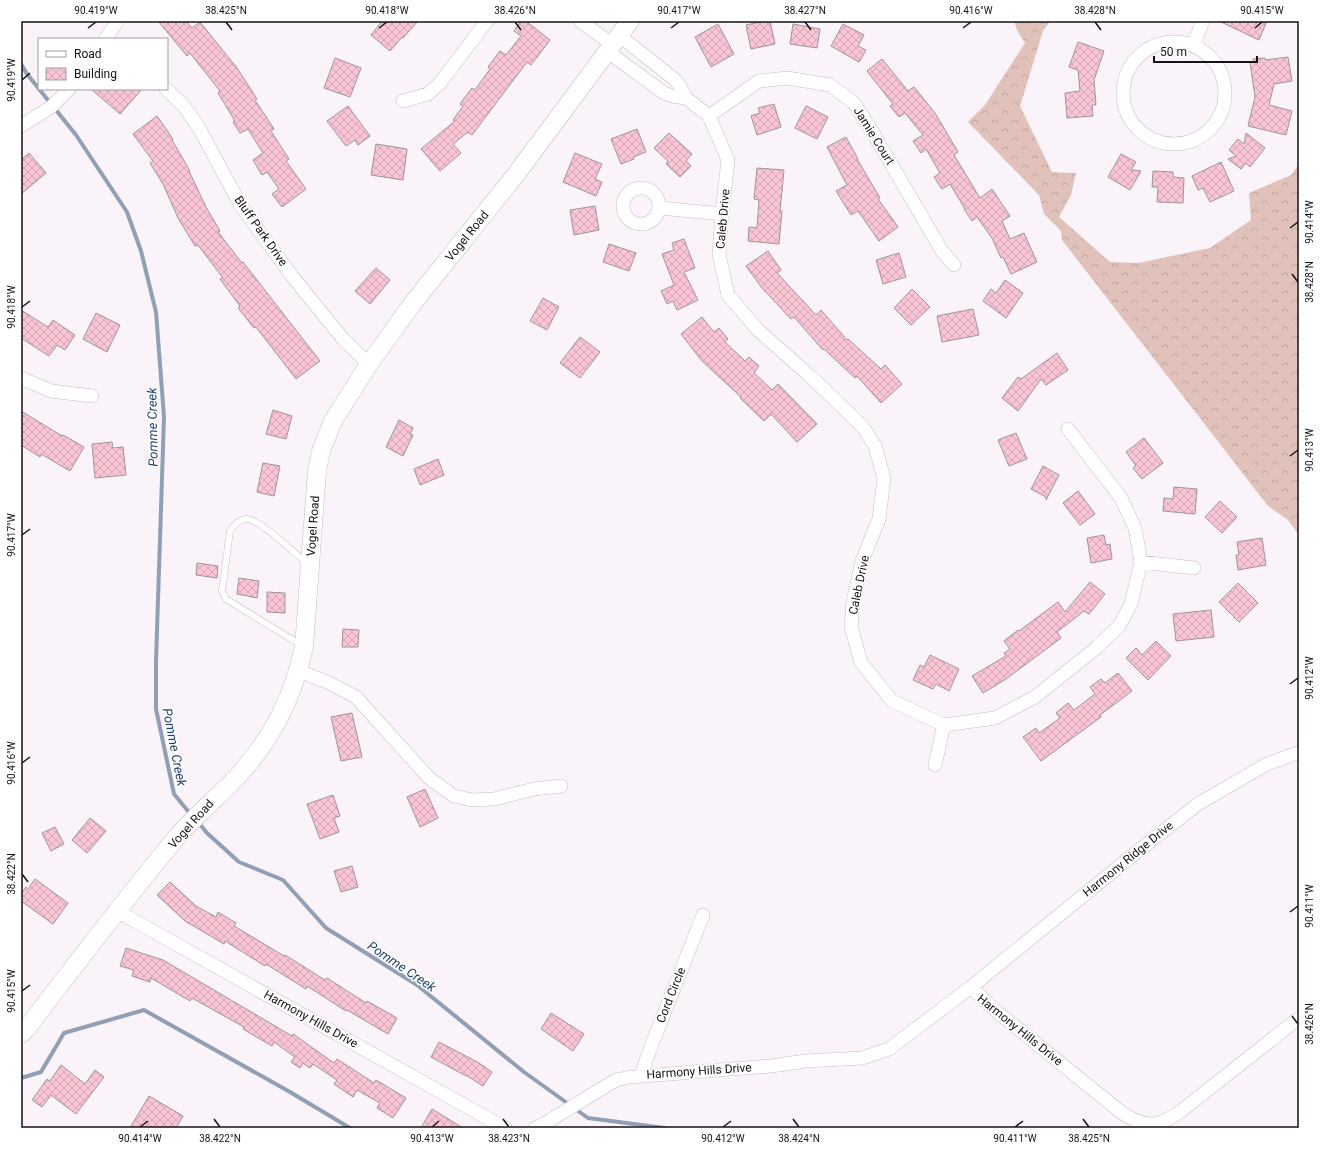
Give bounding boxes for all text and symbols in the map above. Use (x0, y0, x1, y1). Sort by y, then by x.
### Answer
text: 90.419°W (74, 5, 118, 16)
text: 38.425°N (205, 5, 247, 16)
text: 90.418°W (365, 5, 409, 16)
text: 38.426°N (494, 5, 536, 16)
text: 90.417°W (657, 5, 701, 16)
text: 38.427°N (784, 5, 826, 16)
text: 90.416°W (949, 5, 993, 16)
text: 38.428°N (1074, 5, 1116, 16)
text: 90.415°W (1240, 5, 1284, 16)
legend (38, 38, 168, 90)
scale bar (1154, 38, 1257, 64)
text: 50 m (1160, 45, 1187, 59)
text: Road (74, 47, 102, 61)
text: 90.419°W (6, 58, 17, 102)
text: Building (74, 67, 117, 81)
street label: Jamie Court (851, 105, 897, 168)
street label: Caleb Drive (713, 188, 733, 250)
street label: Bluff Park Drive (232, 193, 290, 269)
text: 90.414°W (1304, 200, 1315, 244)
street label: Vogel Road (442, 208, 492, 264)
text: 38.428°N (1304, 261, 1315, 303)
text: 90.418°W (6, 285, 17, 329)
water label: Pomme Creek (144, 387, 161, 467)
text: 90.413°W (1304, 428, 1315, 472)
street label: Vogel Road (304, 495, 322, 557)
text: 90.417°W (6, 513, 17, 557)
street label: Caleb Drive (846, 554, 872, 616)
text: 90.412°W (1304, 656, 1315, 700)
water label: Pomme Creek (160, 707, 190, 788)
text: 90.416°W (6, 741, 17, 785)
street label: Vogel Road (165, 797, 217, 851)
street label: Harmony Ridge Drive (1080, 818, 1176, 900)
text: 38.422°N (6, 853, 17, 895)
text: 90.411°W (1304, 884, 1315, 928)
water label: Pomme Creek (365, 938, 439, 995)
street label: Cord Circle (654, 965, 688, 1025)
text: 90.415°W (6, 969, 17, 1013)
street label: Harmony Hills Drive (262, 987, 360, 1051)
street label: Harmony Hills Drive (975, 991, 1065, 1069)
text: 38.426°N (1304, 1003, 1315, 1045)
street label: Harmony Hills Drive (646, 1060, 752, 1082)
text: 90.414°W (118, 1133, 162, 1144)
text: 38.422°N (199, 1133, 241, 1144)
text: 90.413°W (410, 1133, 454, 1144)
text: 38.423°N (488, 1133, 530, 1144)
text: 90.412°W (701, 1133, 745, 1144)
text: 38.424°N (778, 1133, 820, 1144)
text: 90.411°W (993, 1133, 1037, 1144)
text: 38.425°N (1068, 1133, 1110, 1144)

